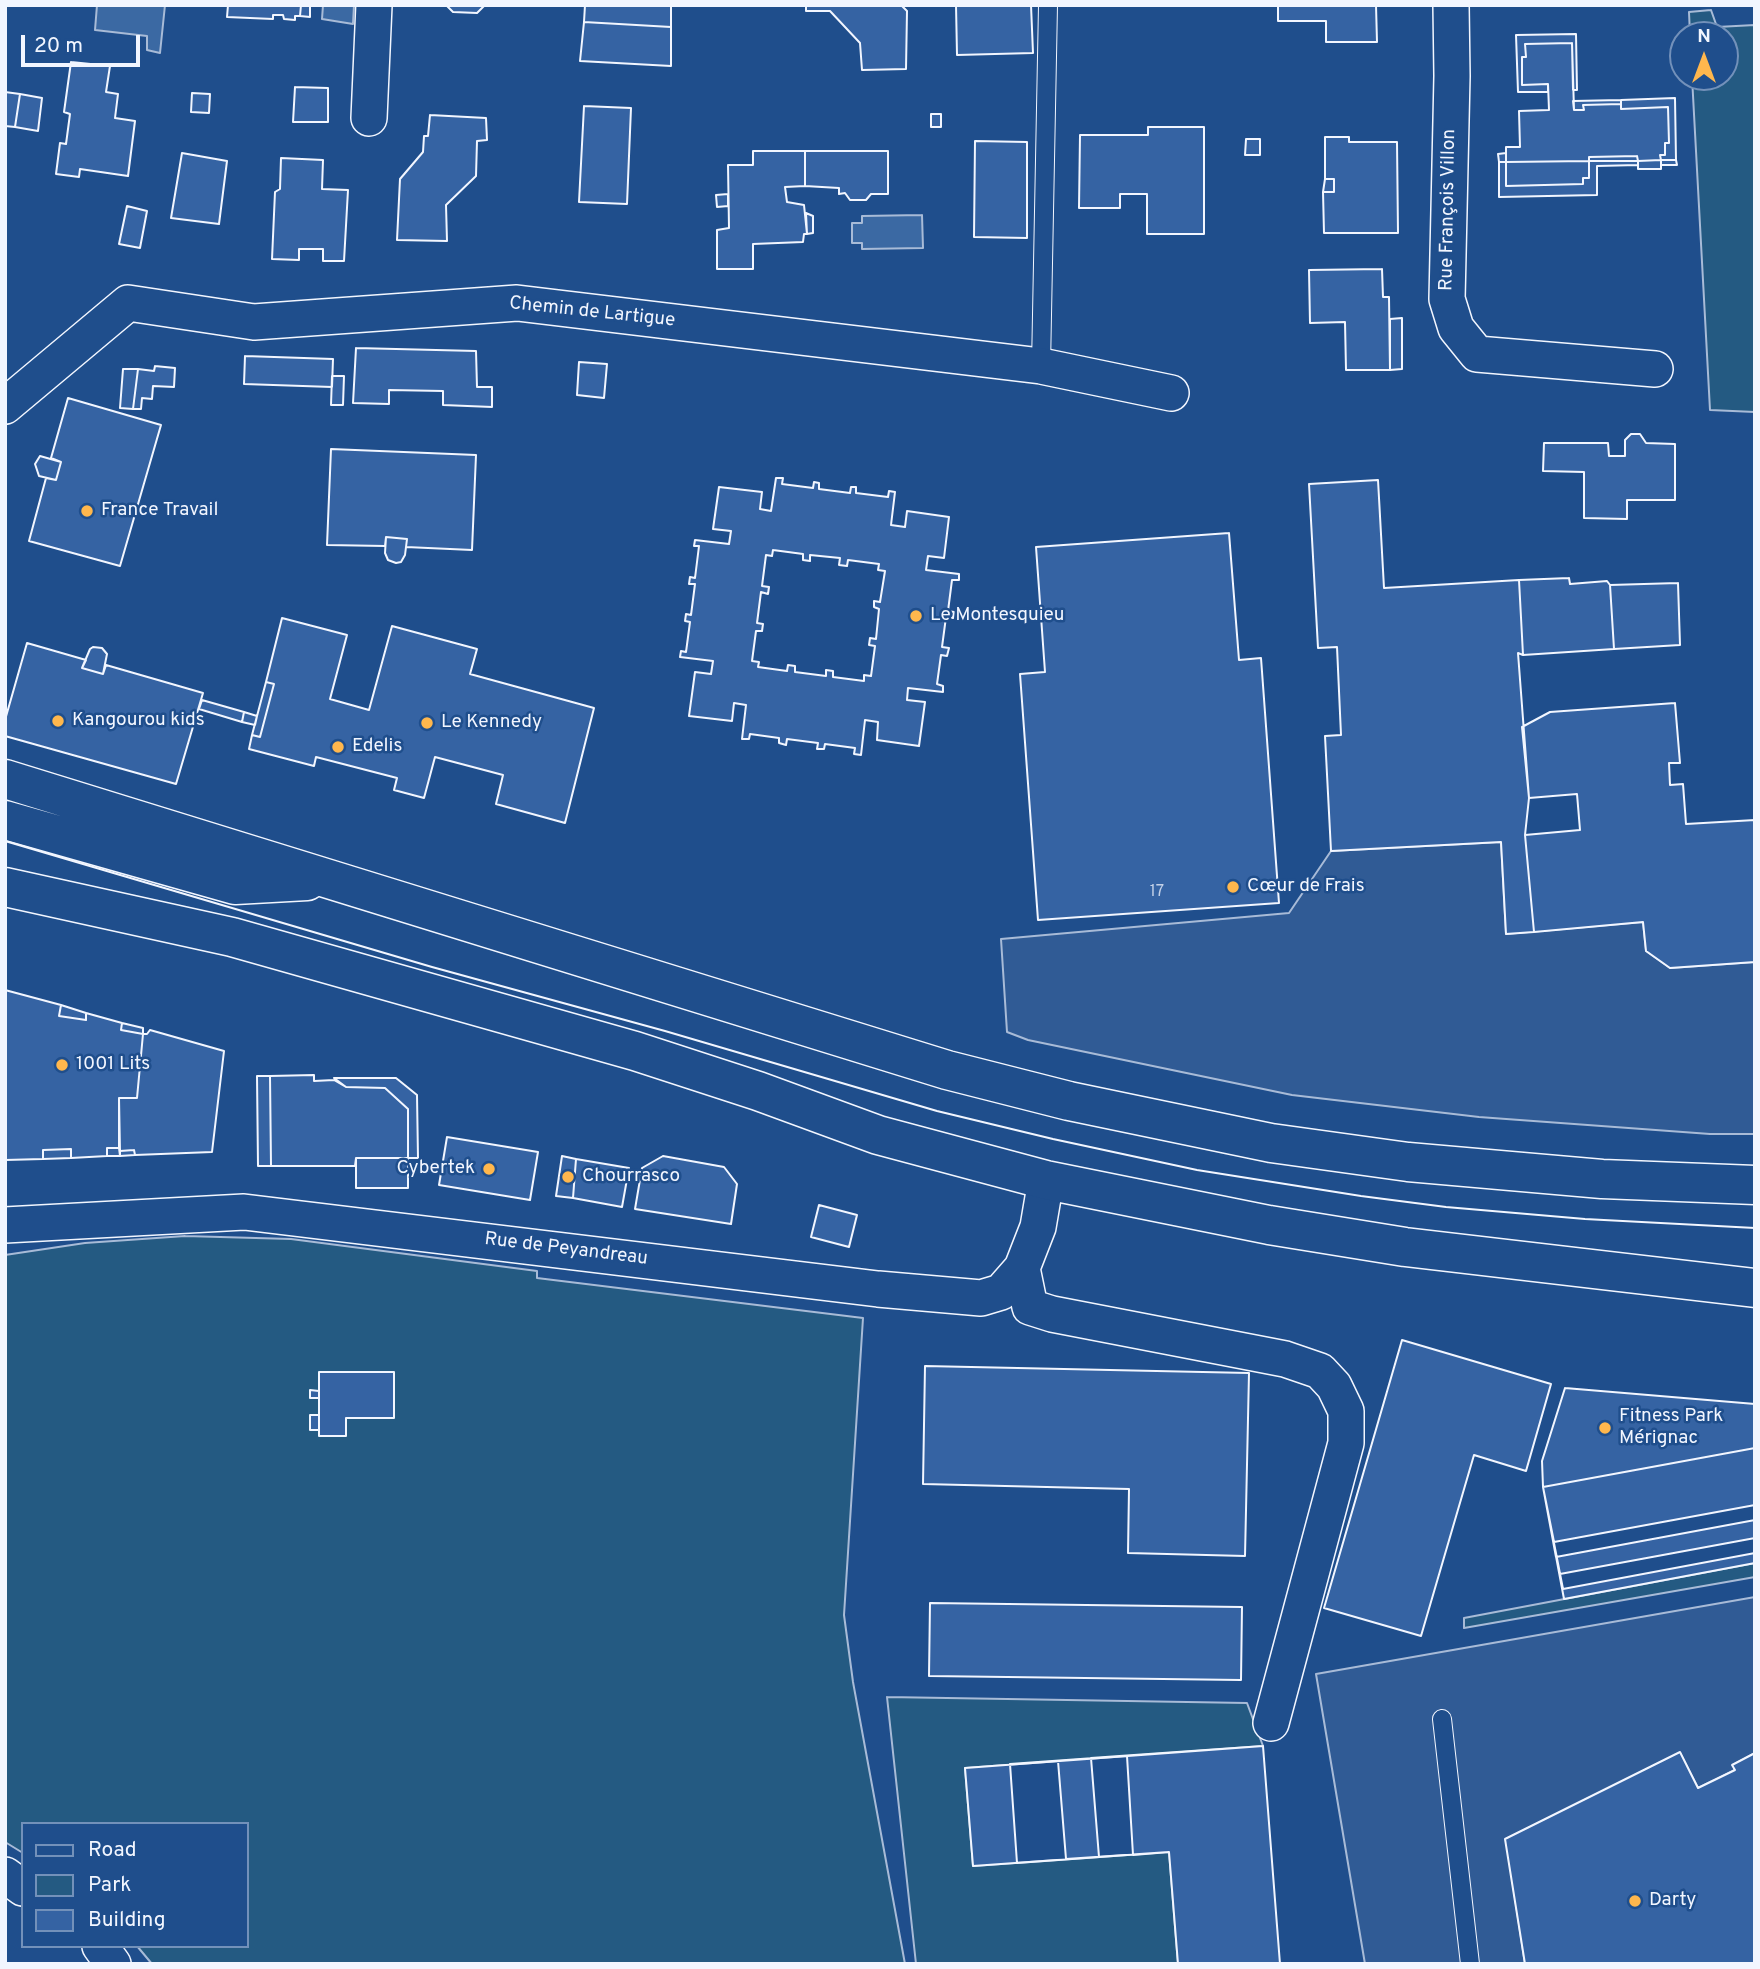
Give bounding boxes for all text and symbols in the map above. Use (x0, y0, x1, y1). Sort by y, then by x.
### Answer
scale bar (24, 21, 144, 65)
north arrow (1669, 21, 1739, 91)
text: N (1697, 25, 1711, 49)
text: 20 m (34, 33, 83, 60)
street label: Rue François Villon (1436, 129, 1462, 291)
street label: Chemin de Lartigue (508, 293, 676, 333)
place label: France Travail (101, 500, 218, 522)
marker: France Travail (79, 503, 95, 519)
place label: Le Montesquieu (930, 605, 1064, 627)
marker: Le Montesquieu (908, 608, 924, 624)
place label: Kangourou kids (72, 710, 205, 732)
place label: Le Kennedy (441, 712, 542, 734)
marker: Kangourou kids (50, 713, 66, 729)
marker: Le Kennedy (419, 715, 435, 731)
place label: Edelis (352, 736, 402, 758)
marker: Edelis (330, 739, 346, 755)
place label: Cœur de Frais (1247, 876, 1365, 898)
marker: Cœur de Frais (1225, 879, 1241, 895)
house number: 17 (1150, 883, 1164, 903)
place label: 1001 Lits (76, 1054, 150, 1076)
marker: 1001 Lits (54, 1057, 70, 1073)
place label: Cybertek (396, 1158, 475, 1180)
marker: Cybertek (481, 1161, 497, 1177)
place label: Chourrasco (582, 1166, 680, 1188)
marker: Chourrasco (560, 1169, 576, 1185)
street label: Rue de Peyandreau (483, 1229, 649, 1271)
place label: Fitness Park Mérignac (1619, 1406, 1723, 1450)
marker: Fitness Park Mérignac (1597, 1420, 1613, 1436)
legend (21, 1822, 248, 1948)
text: Road (88, 1837, 137, 1864)
text: Park (88, 1872, 131, 1899)
place label: Darty (1649, 1890, 1696, 1912)
marker: Darty (1627, 1893, 1643, 1909)
text: Building (88, 1907, 166, 1934)

